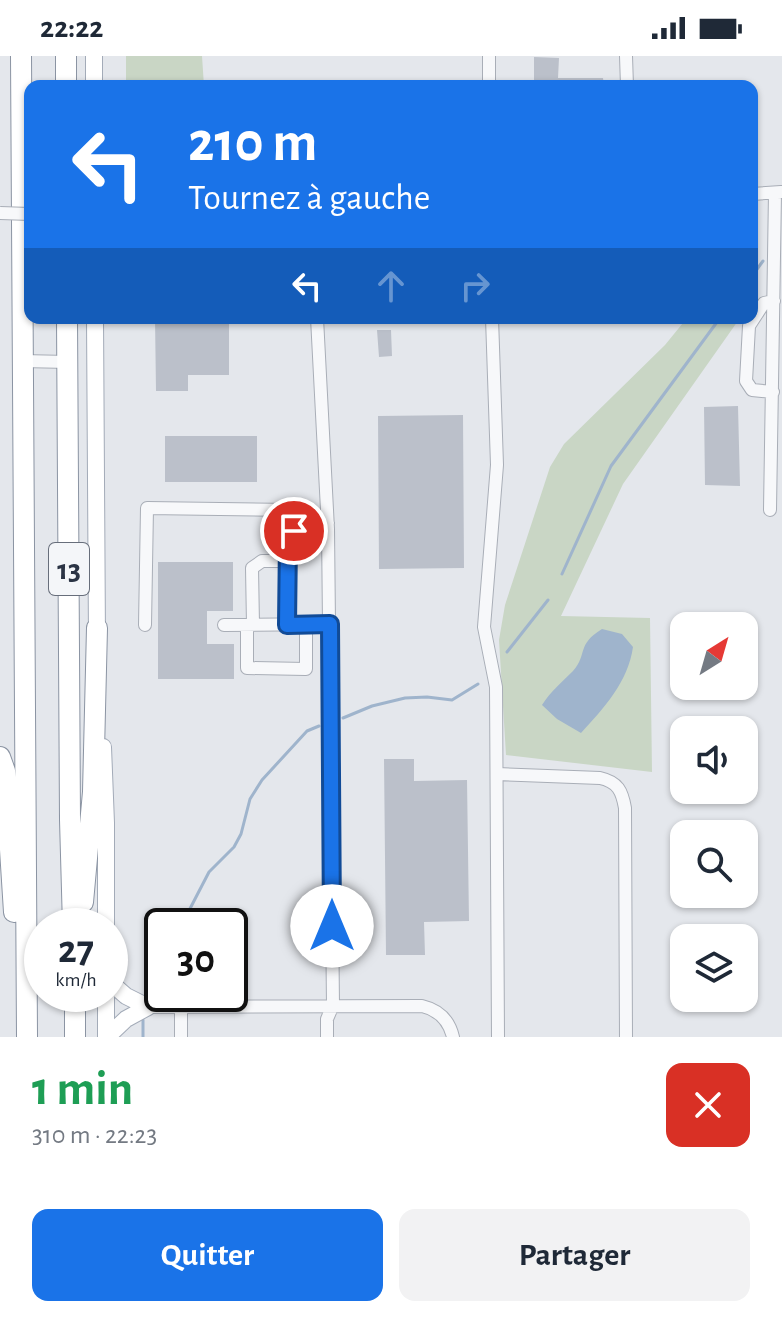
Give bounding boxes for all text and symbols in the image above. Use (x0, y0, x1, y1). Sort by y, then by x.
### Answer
text: 22:22 (40, 13, 103, 43)
icon: left (56, 112, 160, 216)
text: 210 m (188, 115, 317, 171)
text: Tournez à gauche (188, 180, 430, 216)
icon: left (285, 264, 329, 308)
icon: ahead (369, 264, 413, 308)
icon: right (453, 264, 497, 308)
pin (260, 497, 328, 565)
icon: arrive (272, 509, 316, 553)
road number: 13 (49, 543, 89, 595)
north arrow (670, 612, 758, 700)
map controls (670, 612, 758, 1012)
button: sound (670, 716, 758, 804)
button: search (670, 820, 758, 908)
position arrow (290, 884, 374, 968)
speed limit sign: 30 (144, 908, 248, 1012)
button: layers (670, 924, 758, 1012)
text: 27 (58, 930, 94, 970)
text: km/h (55, 970, 97, 990)
button: close (666, 1063, 750, 1147)
text: 1 min (32, 1066, 133, 1114)
text: 310 m · 22:23 (32, 1122, 157, 1148)
button: Quitter (32, 1209, 383, 1301)
button: Partager (399, 1209, 750, 1301)

